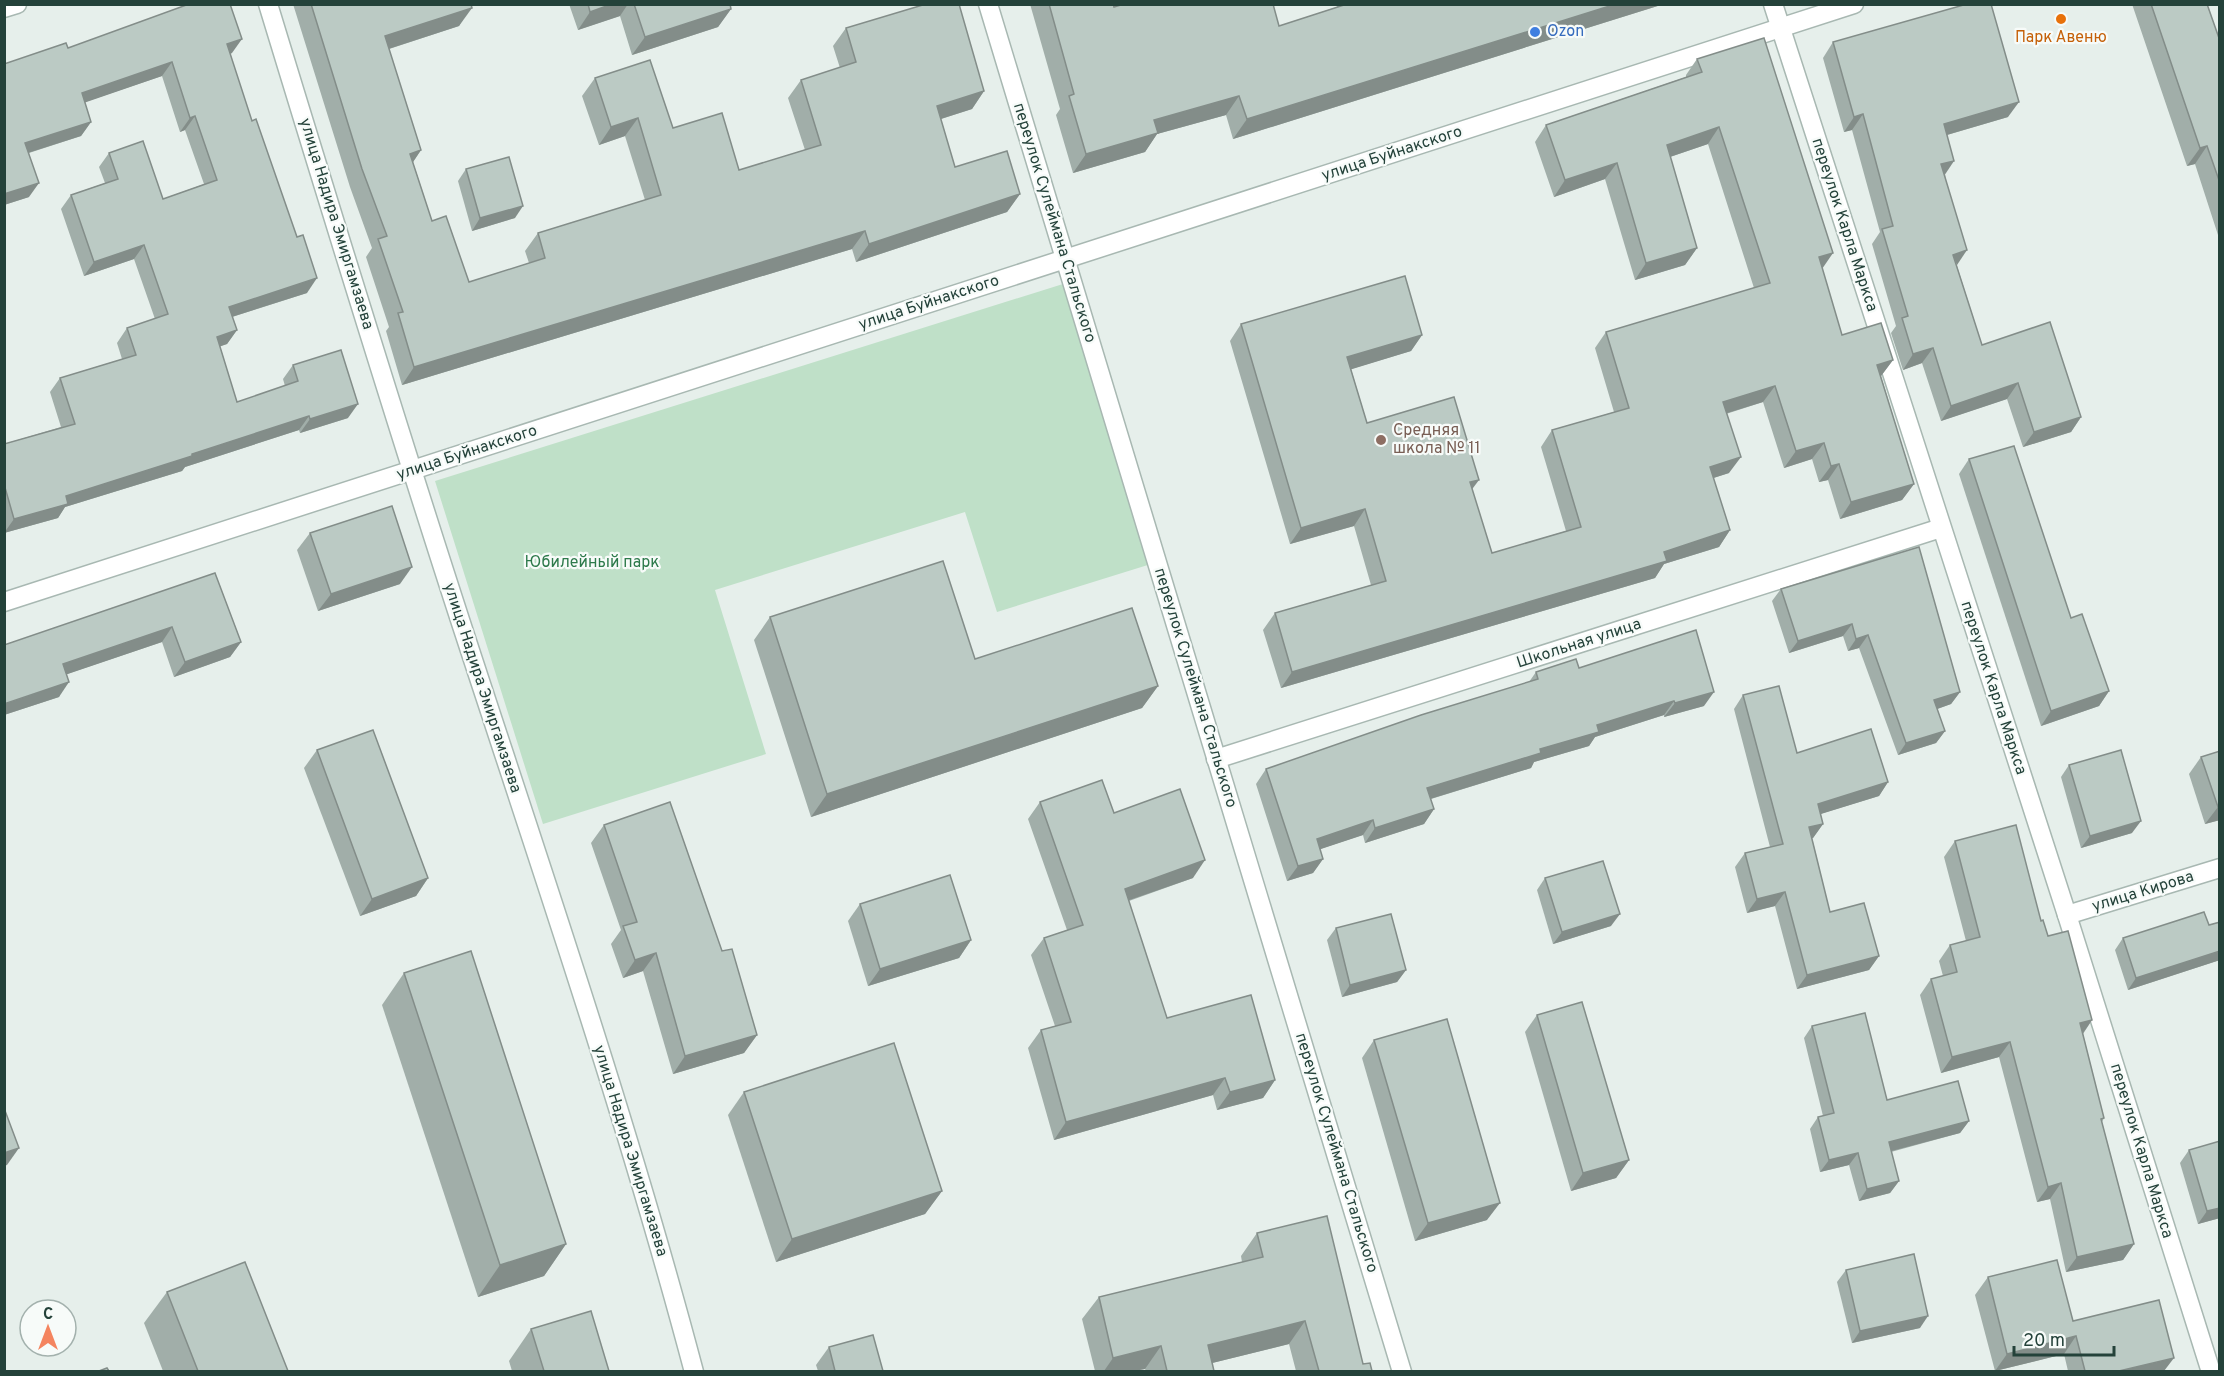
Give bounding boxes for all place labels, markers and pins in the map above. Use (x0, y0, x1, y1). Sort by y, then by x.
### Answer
marker: Парк Авеню (2054, 12, 2068, 26)
place label: Ozon (1547, 22, 1584, 42)
marker: Ozon (1528, 25, 1542, 39)
place label: Парк Авеню (2015, 28, 2107, 48)
place label: Средняя школа № 11 (1393, 421, 1480, 459)
marker: Средняя школа № 11 (1374, 433, 1388, 447)

